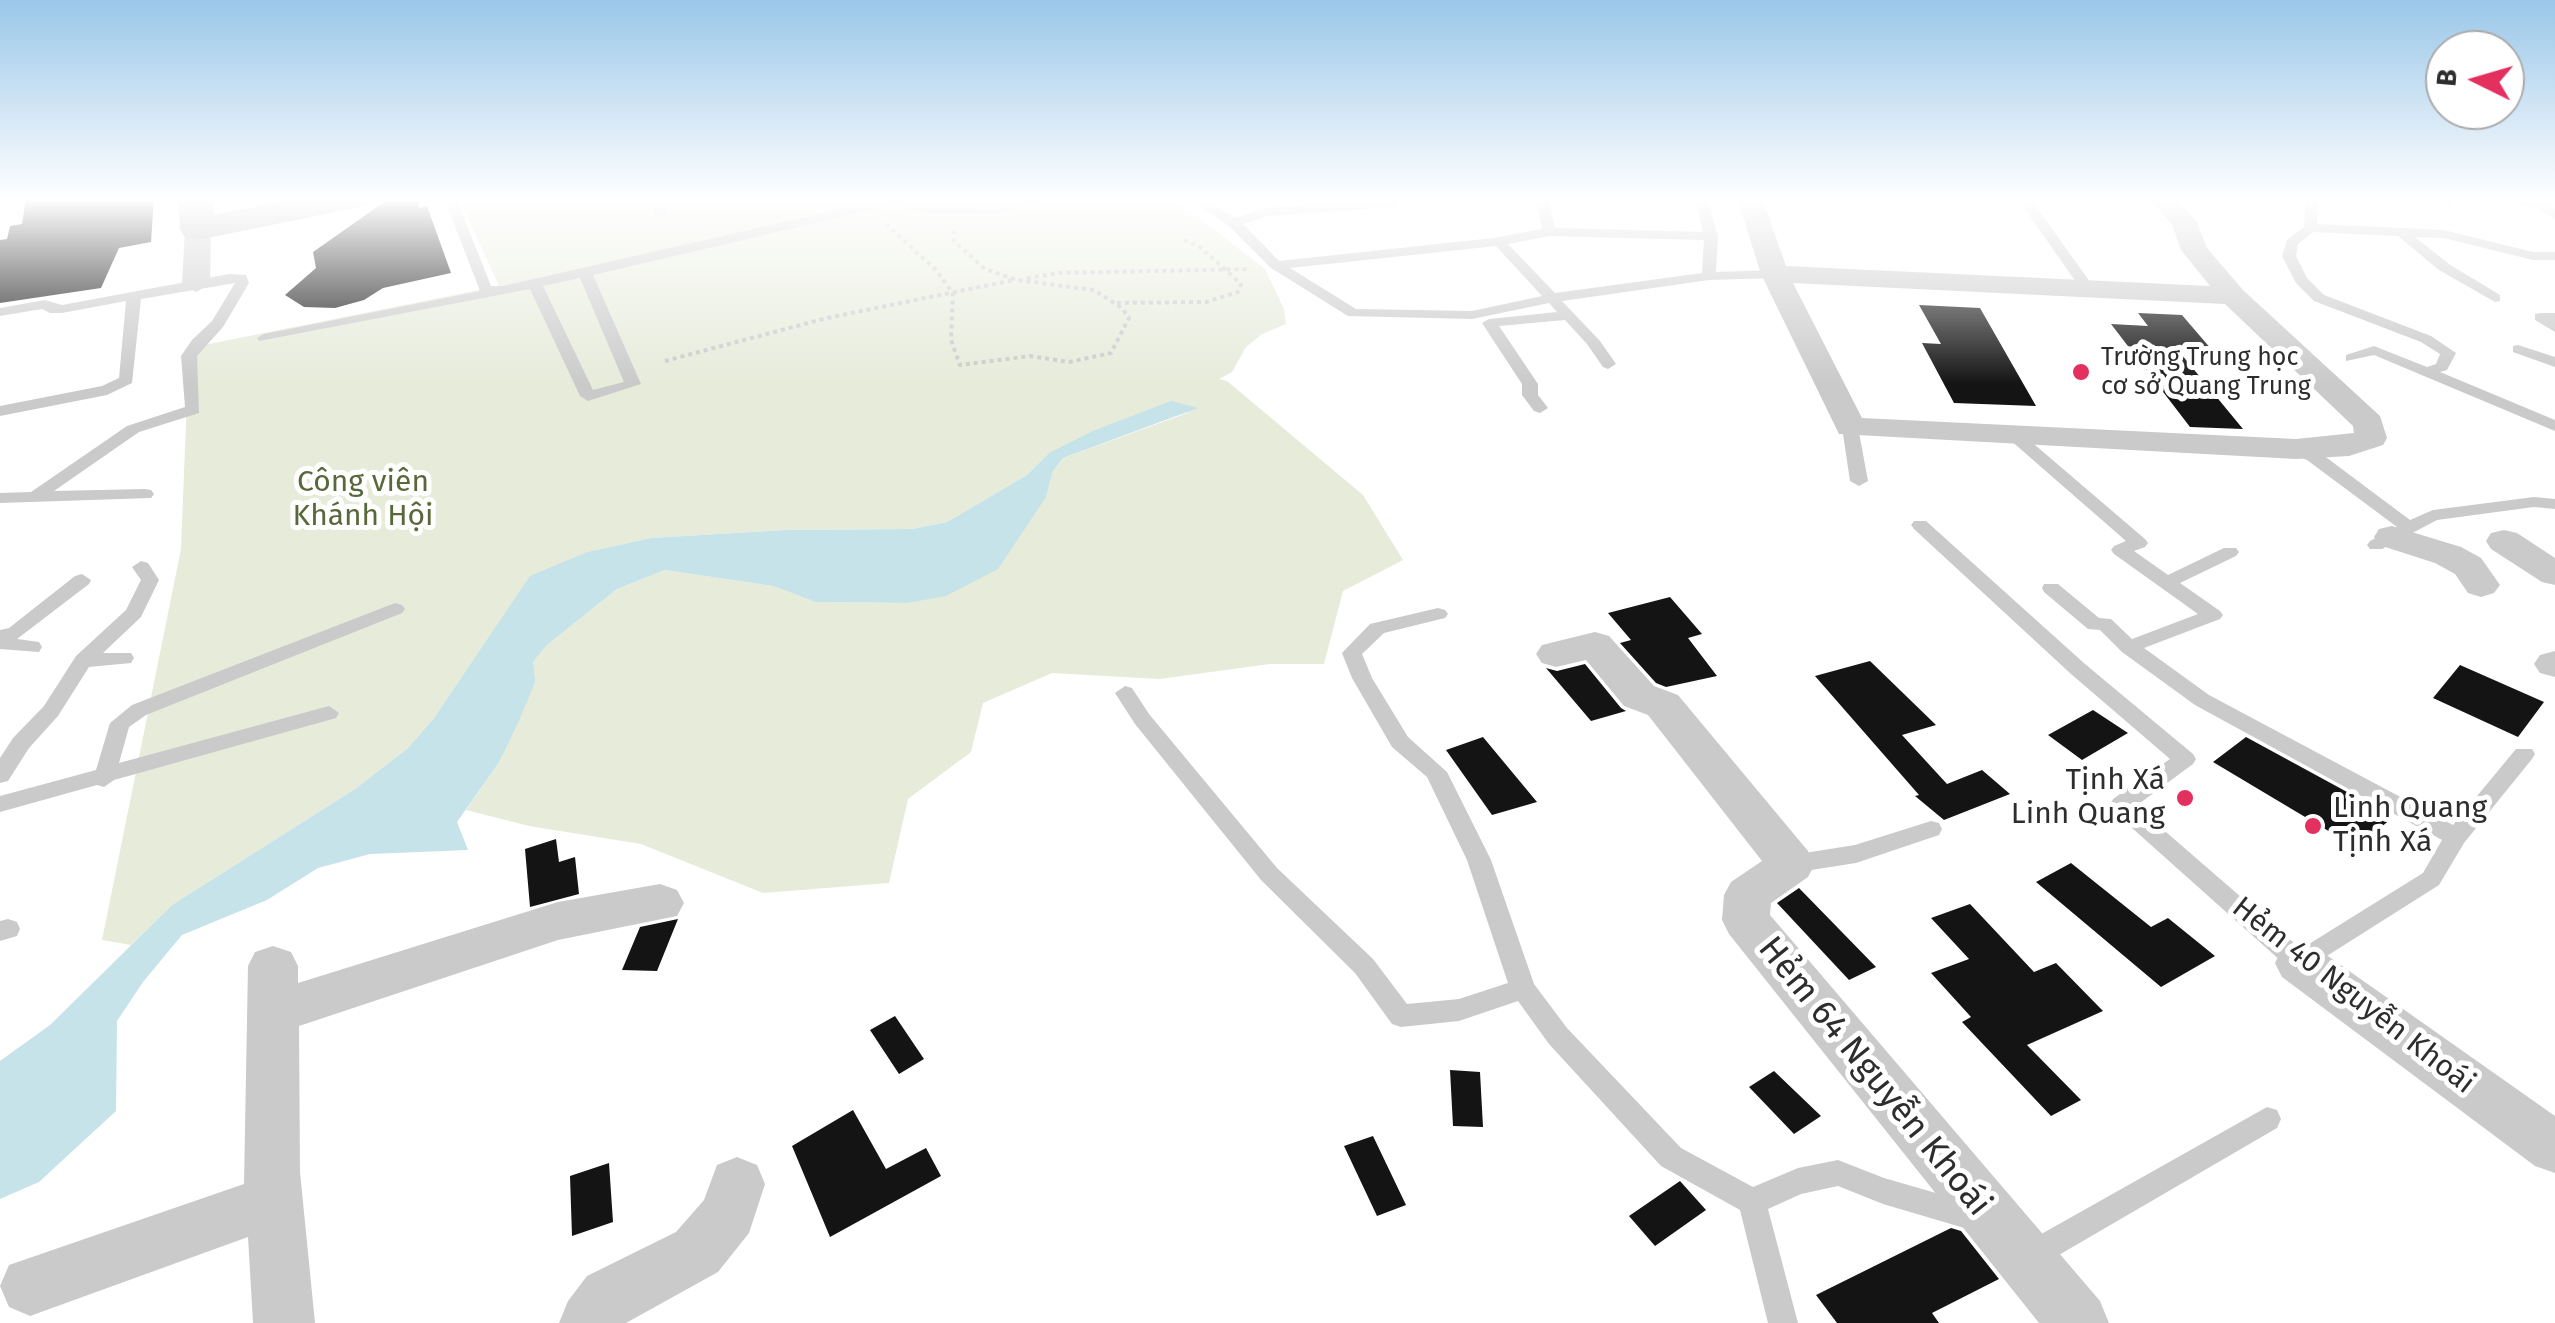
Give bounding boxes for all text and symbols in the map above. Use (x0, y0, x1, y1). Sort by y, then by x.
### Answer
north arrow (2425, 30, 2525, 130)
text: B (2429, 67, 2464, 88)
place label: Trường Trung học cơ sở Quang Trung (2101, 343, 2311, 402)
marker: Trường Trung học cơ sở Quang Trung (2070, 361, 2092, 383)
park label: Công viên Khánh Hội (292, 465, 434, 536)
place label: Tịnh Xá Linh Quang (2011, 763, 2165, 834)
marker: Tịnh Xá Linh Quang (2174, 787, 2196, 809)
place label: Linh Quang Tịnh Xá (2333, 791, 2487, 862)
marker: Linh Quang Tịnh Xá (2302, 815, 2324, 837)
street label: Hẻm 40 Nguyễn Khoái (2224, 890, 2482, 1102)
street label: Hẻm 64 Nguyễn Khoái (1749, 929, 1999, 1225)

